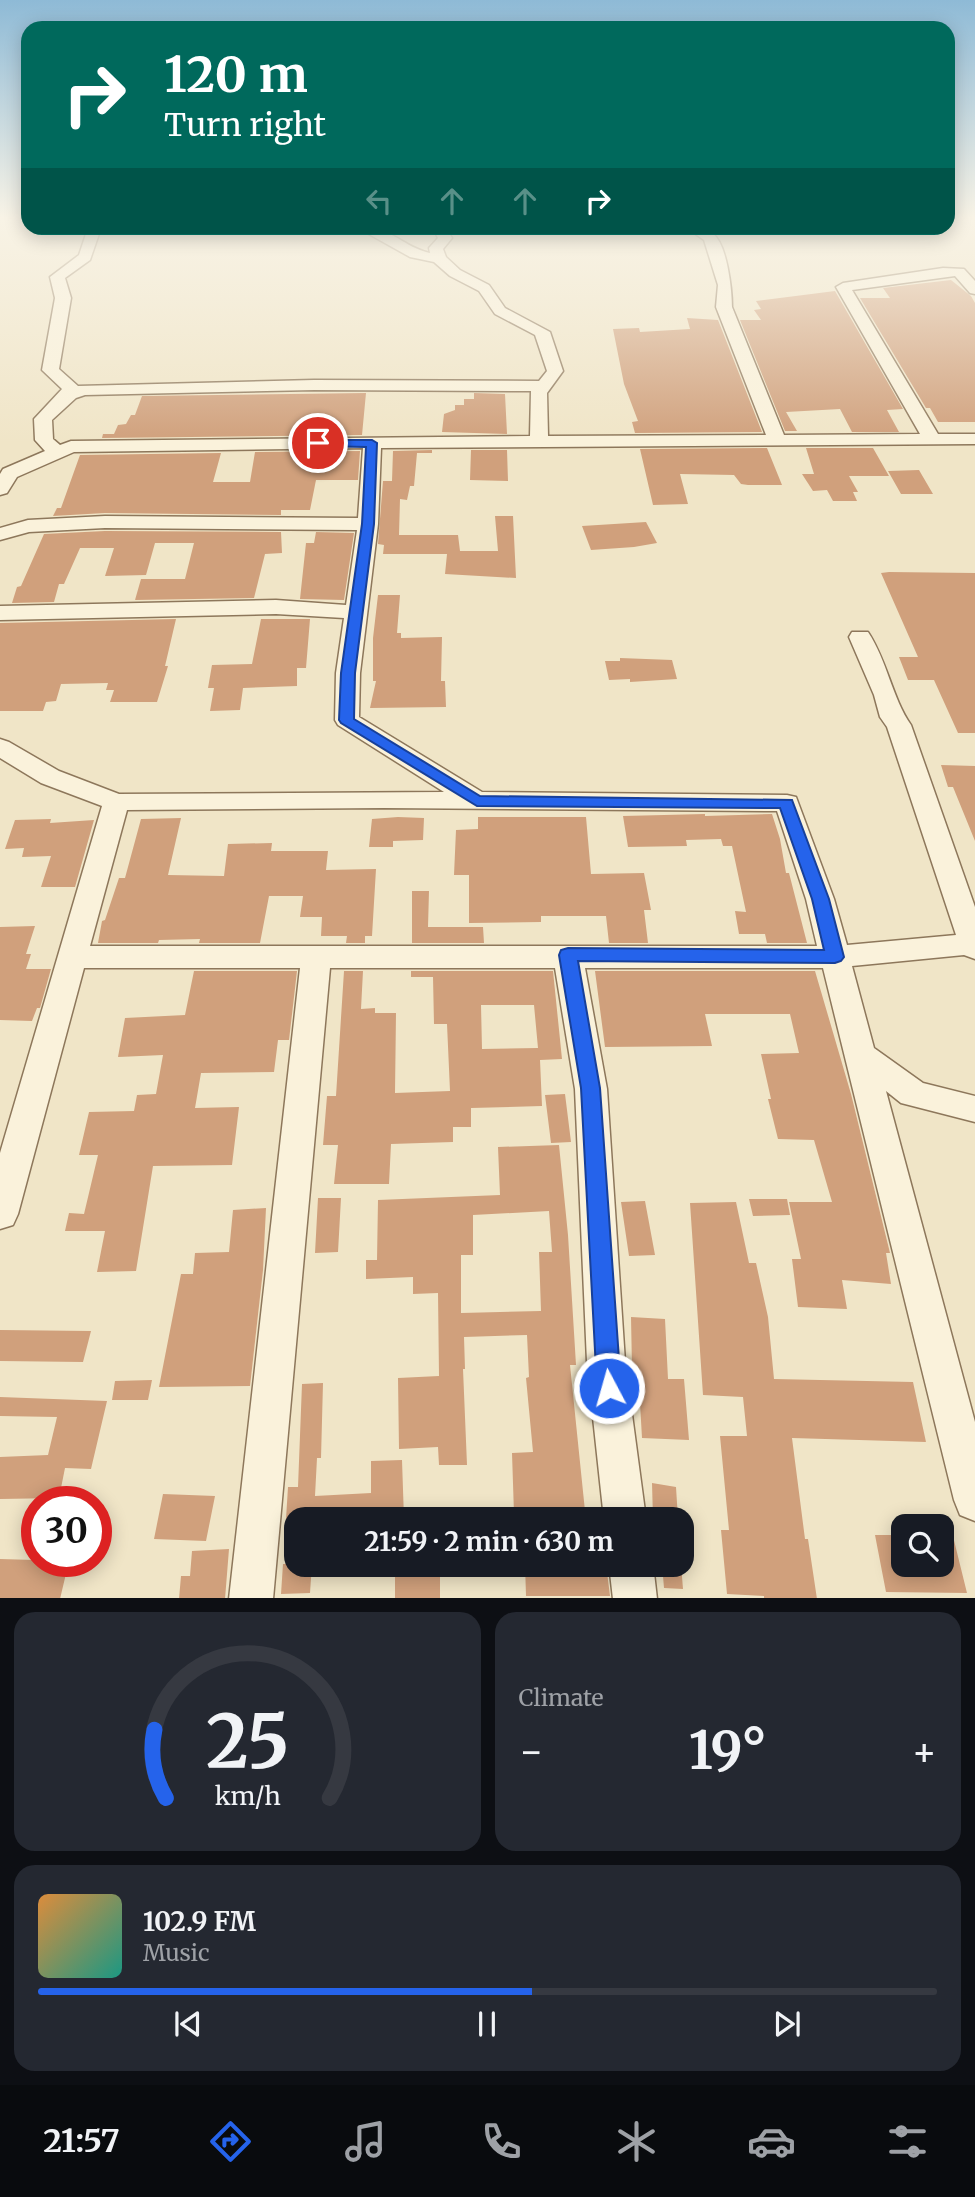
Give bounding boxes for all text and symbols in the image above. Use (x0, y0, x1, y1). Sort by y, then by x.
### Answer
text: 120 m (164, 44, 308, 105)
icon: right (49, 49, 140, 140)
text: Turn right (164, 105, 326, 145)
icon: left (360, 182, 398, 220)
icon: ahead (433, 182, 471, 220)
icon: ahead (506, 182, 544, 220)
icon: right (579, 182, 617, 220)
pin (288, 413, 348, 473)
icon: arrive (299, 424, 337, 462)
position arrow (572, 1351, 646, 1425)
speed limit sign: 30 (21, 1486, 112, 1577)
map controls (891, 1514, 954, 1577)
button: search (891, 1514, 954, 1577)
text: 21:59 · 2 min · 630 m (364, 1525, 614, 1558)
text: Climate (519, 1683, 604, 1712)
text: 25 (205, 1696, 289, 1788)
text: 19° (689, 1718, 767, 1783)
text: − (519, 1728, 544, 1775)
text: + (912, 1728, 937, 1775)
text: km/h (214, 1779, 280, 1811)
text: 102.9 FM (143, 1905, 256, 1938)
text: Music (143, 1938, 210, 1967)
icon: previous (169, 2005, 207, 2043)
icon: pause (468, 2005, 506, 2043)
icon: next (768, 2005, 806, 2043)
icon: directions (206, 2117, 255, 2166)
icon: music (341, 2117, 390, 2166)
icon: phone (477, 2117, 526, 2166)
icon: climate (612, 2117, 661, 2166)
icon: car (747, 2117, 796, 2166)
icon: filters (883, 2117, 932, 2166)
text: 21:57 (43, 2121, 120, 2161)

